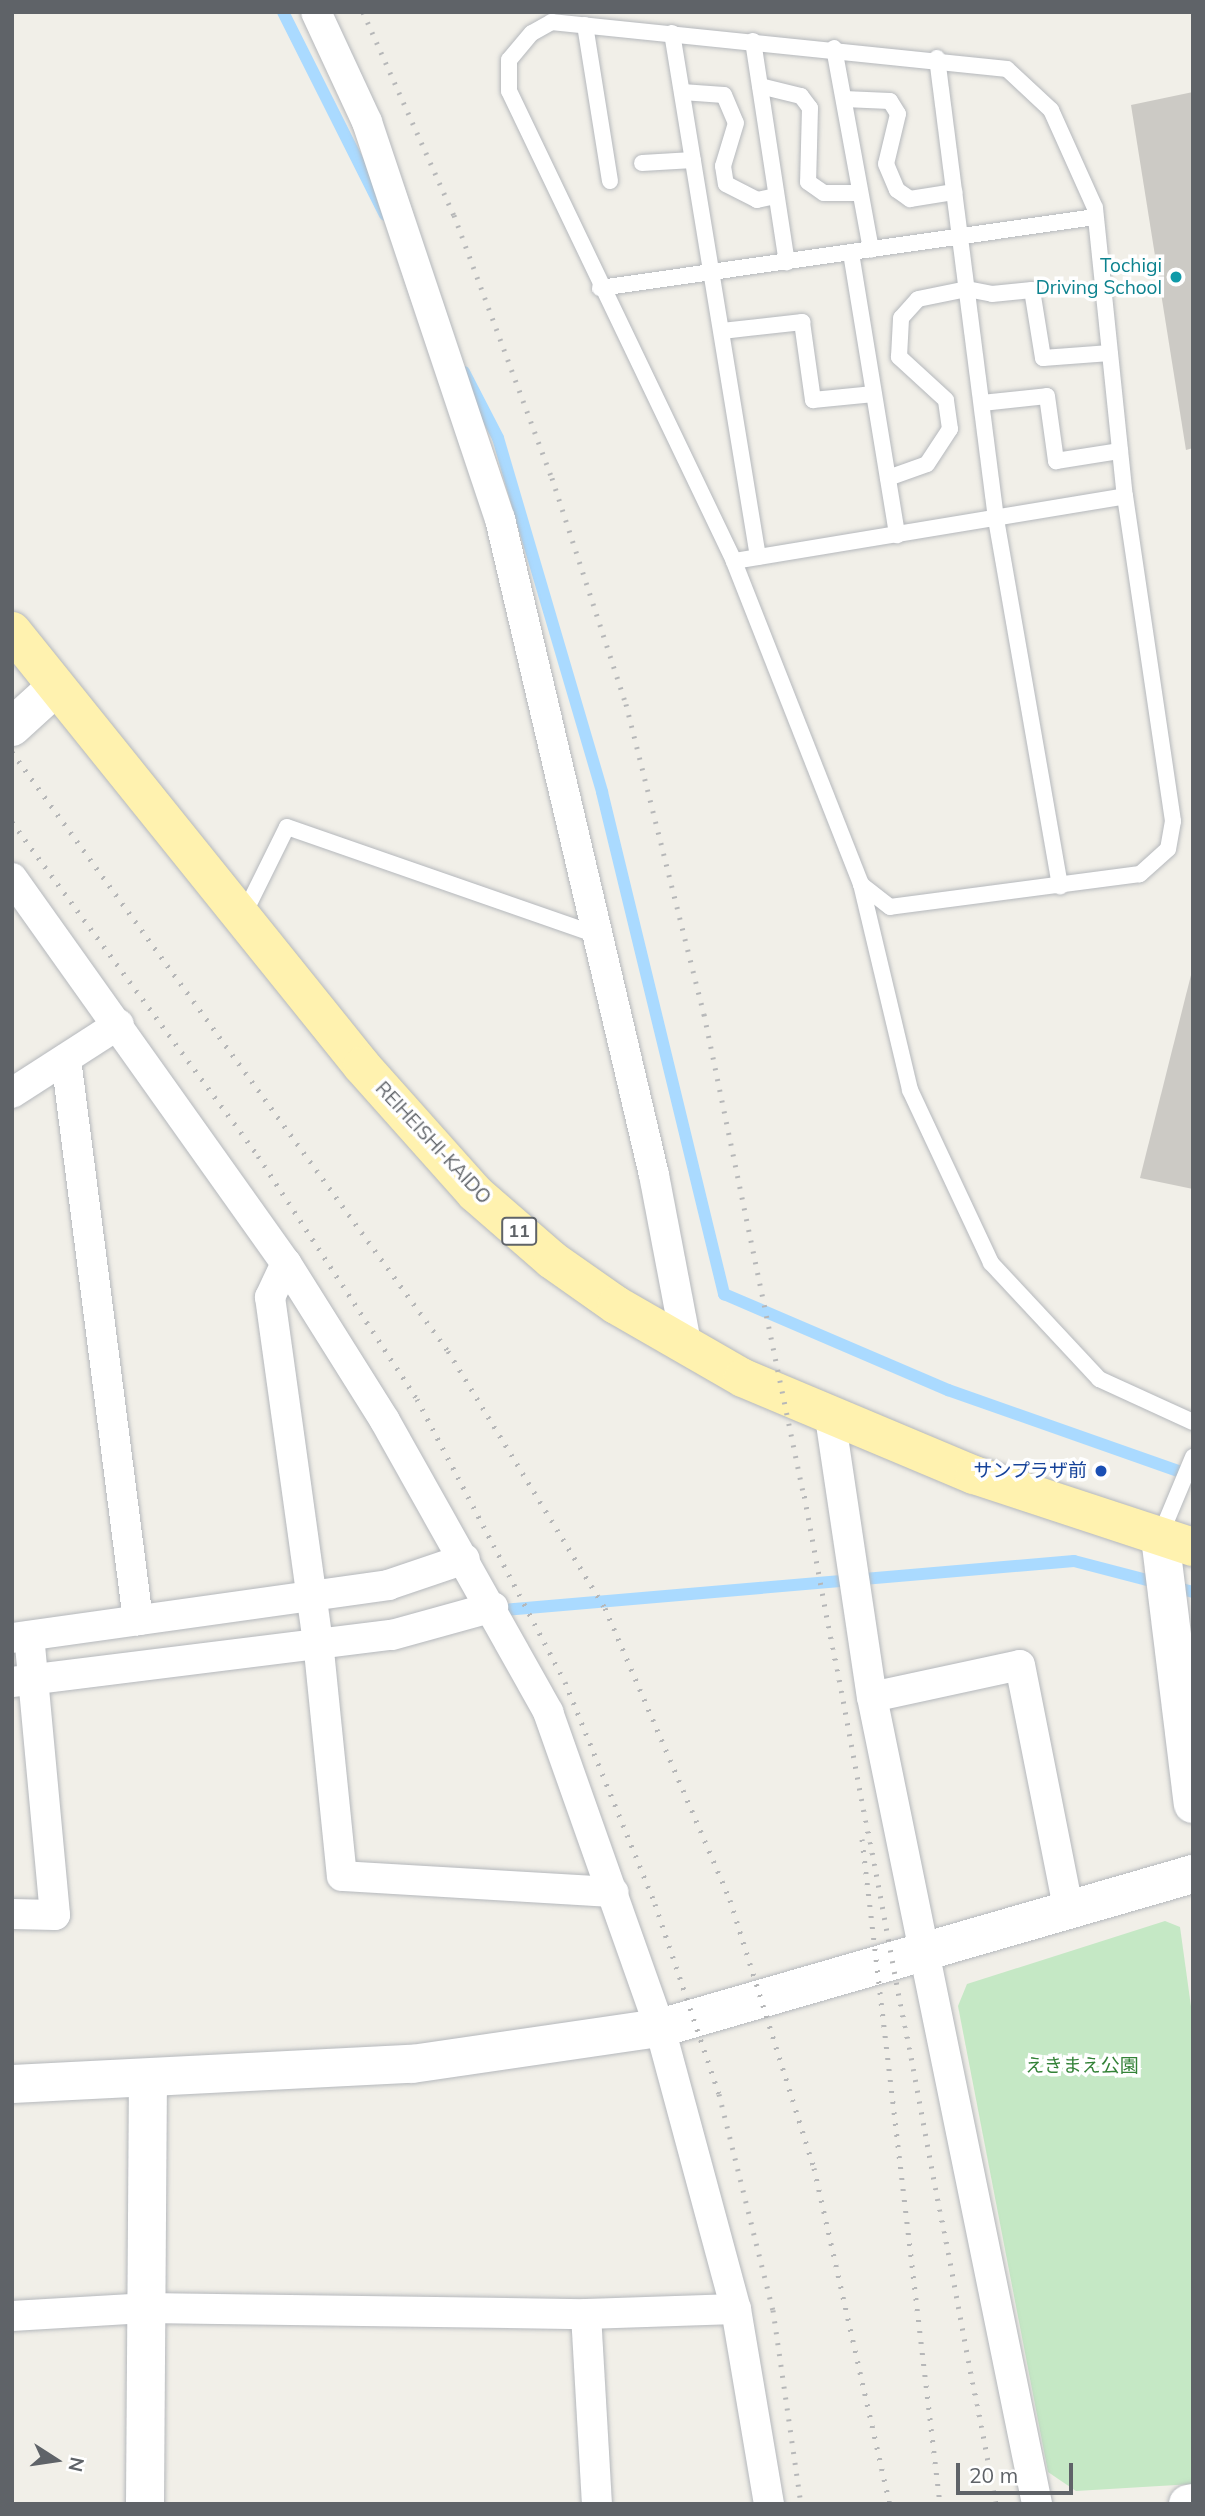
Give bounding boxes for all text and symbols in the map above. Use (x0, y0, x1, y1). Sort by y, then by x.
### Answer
place label: Tochigi Driving School (1036, 255, 1162, 299)
marker: Tochigi Driving School (1168, 269, 1184, 285)
street label: REIHEISHI-KAIDO (371, 1077, 495, 1209)
road number: 11 (500, 1216, 538, 1246)
place label: サンプラザ前 (973, 1460, 1087, 1482)
marker: サンプラザ前 (1093, 1463, 1109, 1479)
park label: えきまえ公園 (1025, 2055, 1139, 2077)
north arrow (21, 2425, 91, 2495)
scale bar (960, 2450, 1077, 2494)
text: N (63, 2455, 90, 2474)
text: 20 m (969, 2462, 1018, 2488)

